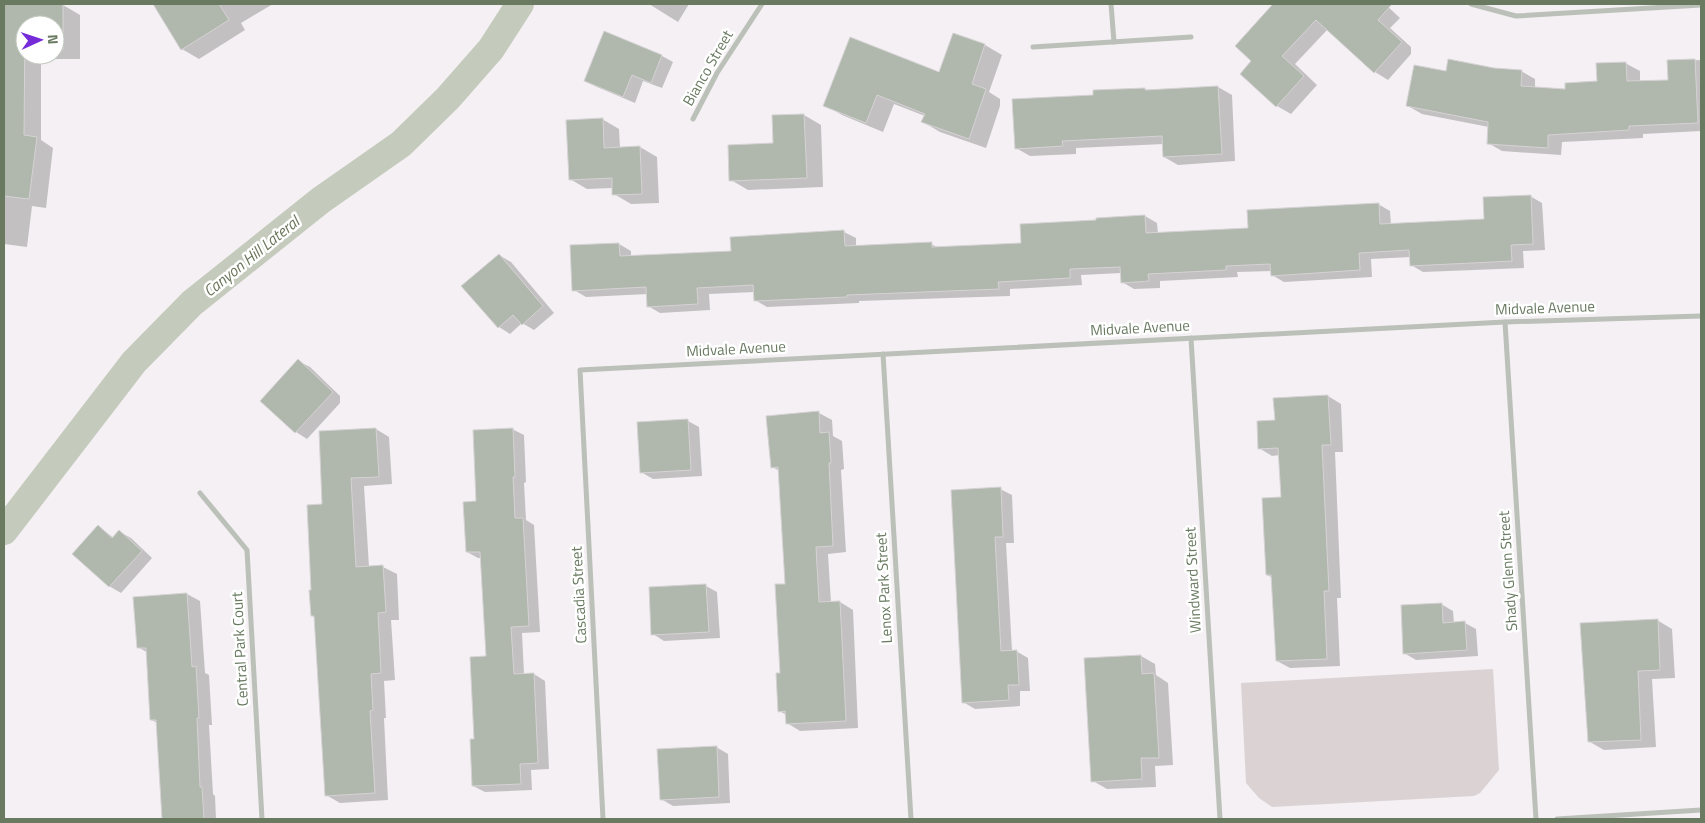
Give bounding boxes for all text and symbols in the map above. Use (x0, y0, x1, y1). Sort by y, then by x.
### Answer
north arrow (15, 15, 65, 65)
street label: Bianco Street (676, 25, 739, 110)
text: N (43, 34, 64, 45)
water label: Canyon Hill Lateral (198, 209, 305, 302)
street label: Midvale Avenue (1495, 294, 1595, 321)
street label: Midvale Avenue (1090, 313, 1190, 342)
street label: Midvale Avenue (686, 334, 786, 363)
street label: Shady Glenn Street (1492, 509, 1523, 632)
street label: Windward Street (1178, 526, 1207, 634)
street label: Lenox Park Street (869, 531, 898, 644)
street label: Cascadia Street (564, 545, 593, 644)
street label: Central Park Court (225, 590, 254, 707)

